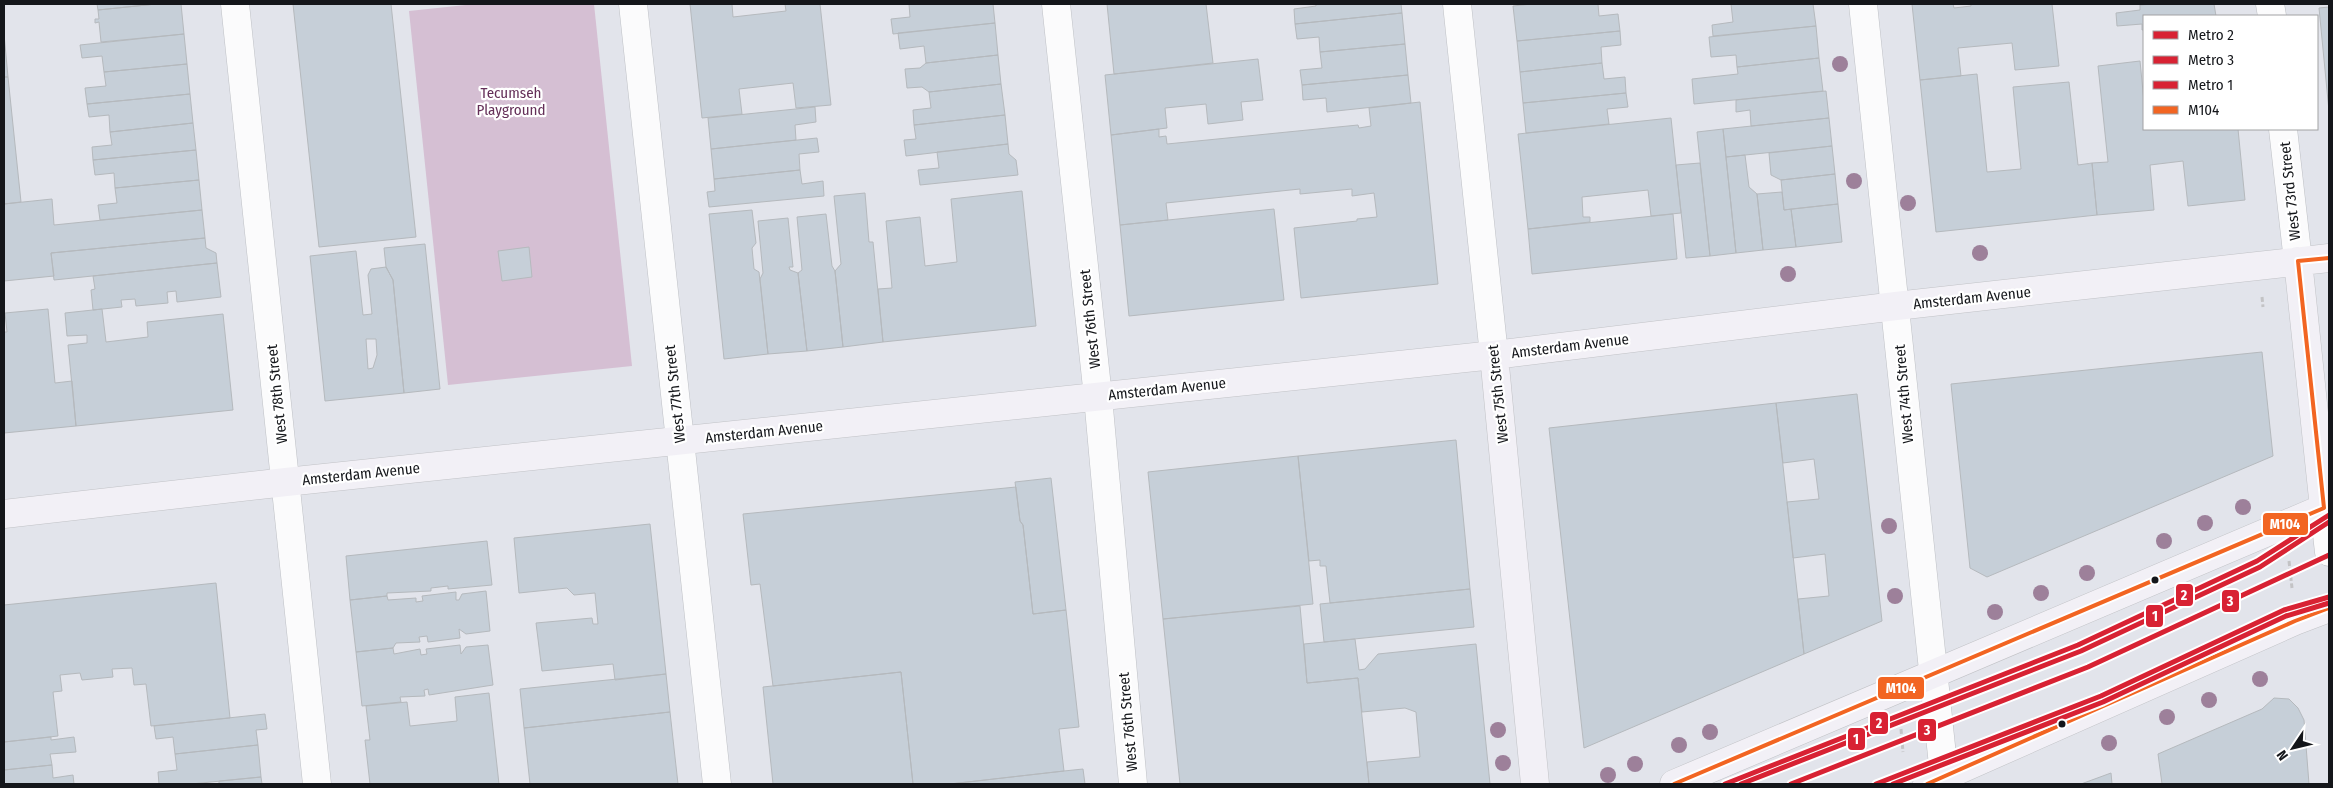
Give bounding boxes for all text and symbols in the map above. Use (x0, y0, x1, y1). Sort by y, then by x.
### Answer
legend (2143, 15, 2318, 130)
text: Metro 2 (2188, 26, 2234, 44)
text: Metro 3 (2188, 51, 2234, 69)
text: Metro 1 (2188, 76, 2233, 94)
park label: Tecumseh Playground (477, 84, 545, 119)
text: M104 (2188, 101, 2219, 119)
street label: West 73rd Street (2276, 141, 2304, 241)
street label: West 76th Street (1076, 268, 1104, 370)
street label: Amsterdam Avenue (1912, 283, 2032, 313)
street label: Amsterdam Avenue (1510, 330, 1630, 362)
street label: West 78th Street (263, 343, 291, 445)
street label: West 77th Street (661, 344, 689, 444)
street label: West 75th Street (1484, 344, 1512, 444)
street label: West 74th Street (1891, 344, 1917, 444)
street label: Amsterdam Avenue (1107, 374, 1227, 404)
street label: Amsterdam Avenue (704, 417, 824, 447)
street label: Amsterdam Avenue (301, 459, 421, 489)
line badge: M104 (2262, 512, 2309, 536)
text: M104 (2270, 516, 2300, 533)
unlabelled marker (2150, 575, 2160, 585)
line badge: 2 (2175, 583, 2194, 607)
text: 2 (2180, 587, 2188, 604)
line badge: 3 (2221, 589, 2240, 613)
text: 3 (2226, 593, 2234, 610)
line badge: 1 (2145, 604, 2164, 628)
text: 1 (2152, 608, 2158, 625)
street label: West 76th Street (1115, 671, 1141, 772)
line badge: M104 (1877, 676, 1925, 700)
text: M104 (1886, 680, 1916, 697)
line badge: 2 (1869, 711, 1889, 735)
text: 2 (1875, 715, 1883, 732)
line badge: 3 (1917, 718, 1937, 742)
unlabelled marker (2057, 719, 2067, 729)
text: 3 (1923, 722, 1931, 739)
north arrow (2268, 723, 2318, 773)
line badge: 1 (1847, 727, 1866, 751)
text: 1 (1853, 731, 1859, 748)
text: N (2273, 747, 2292, 763)

